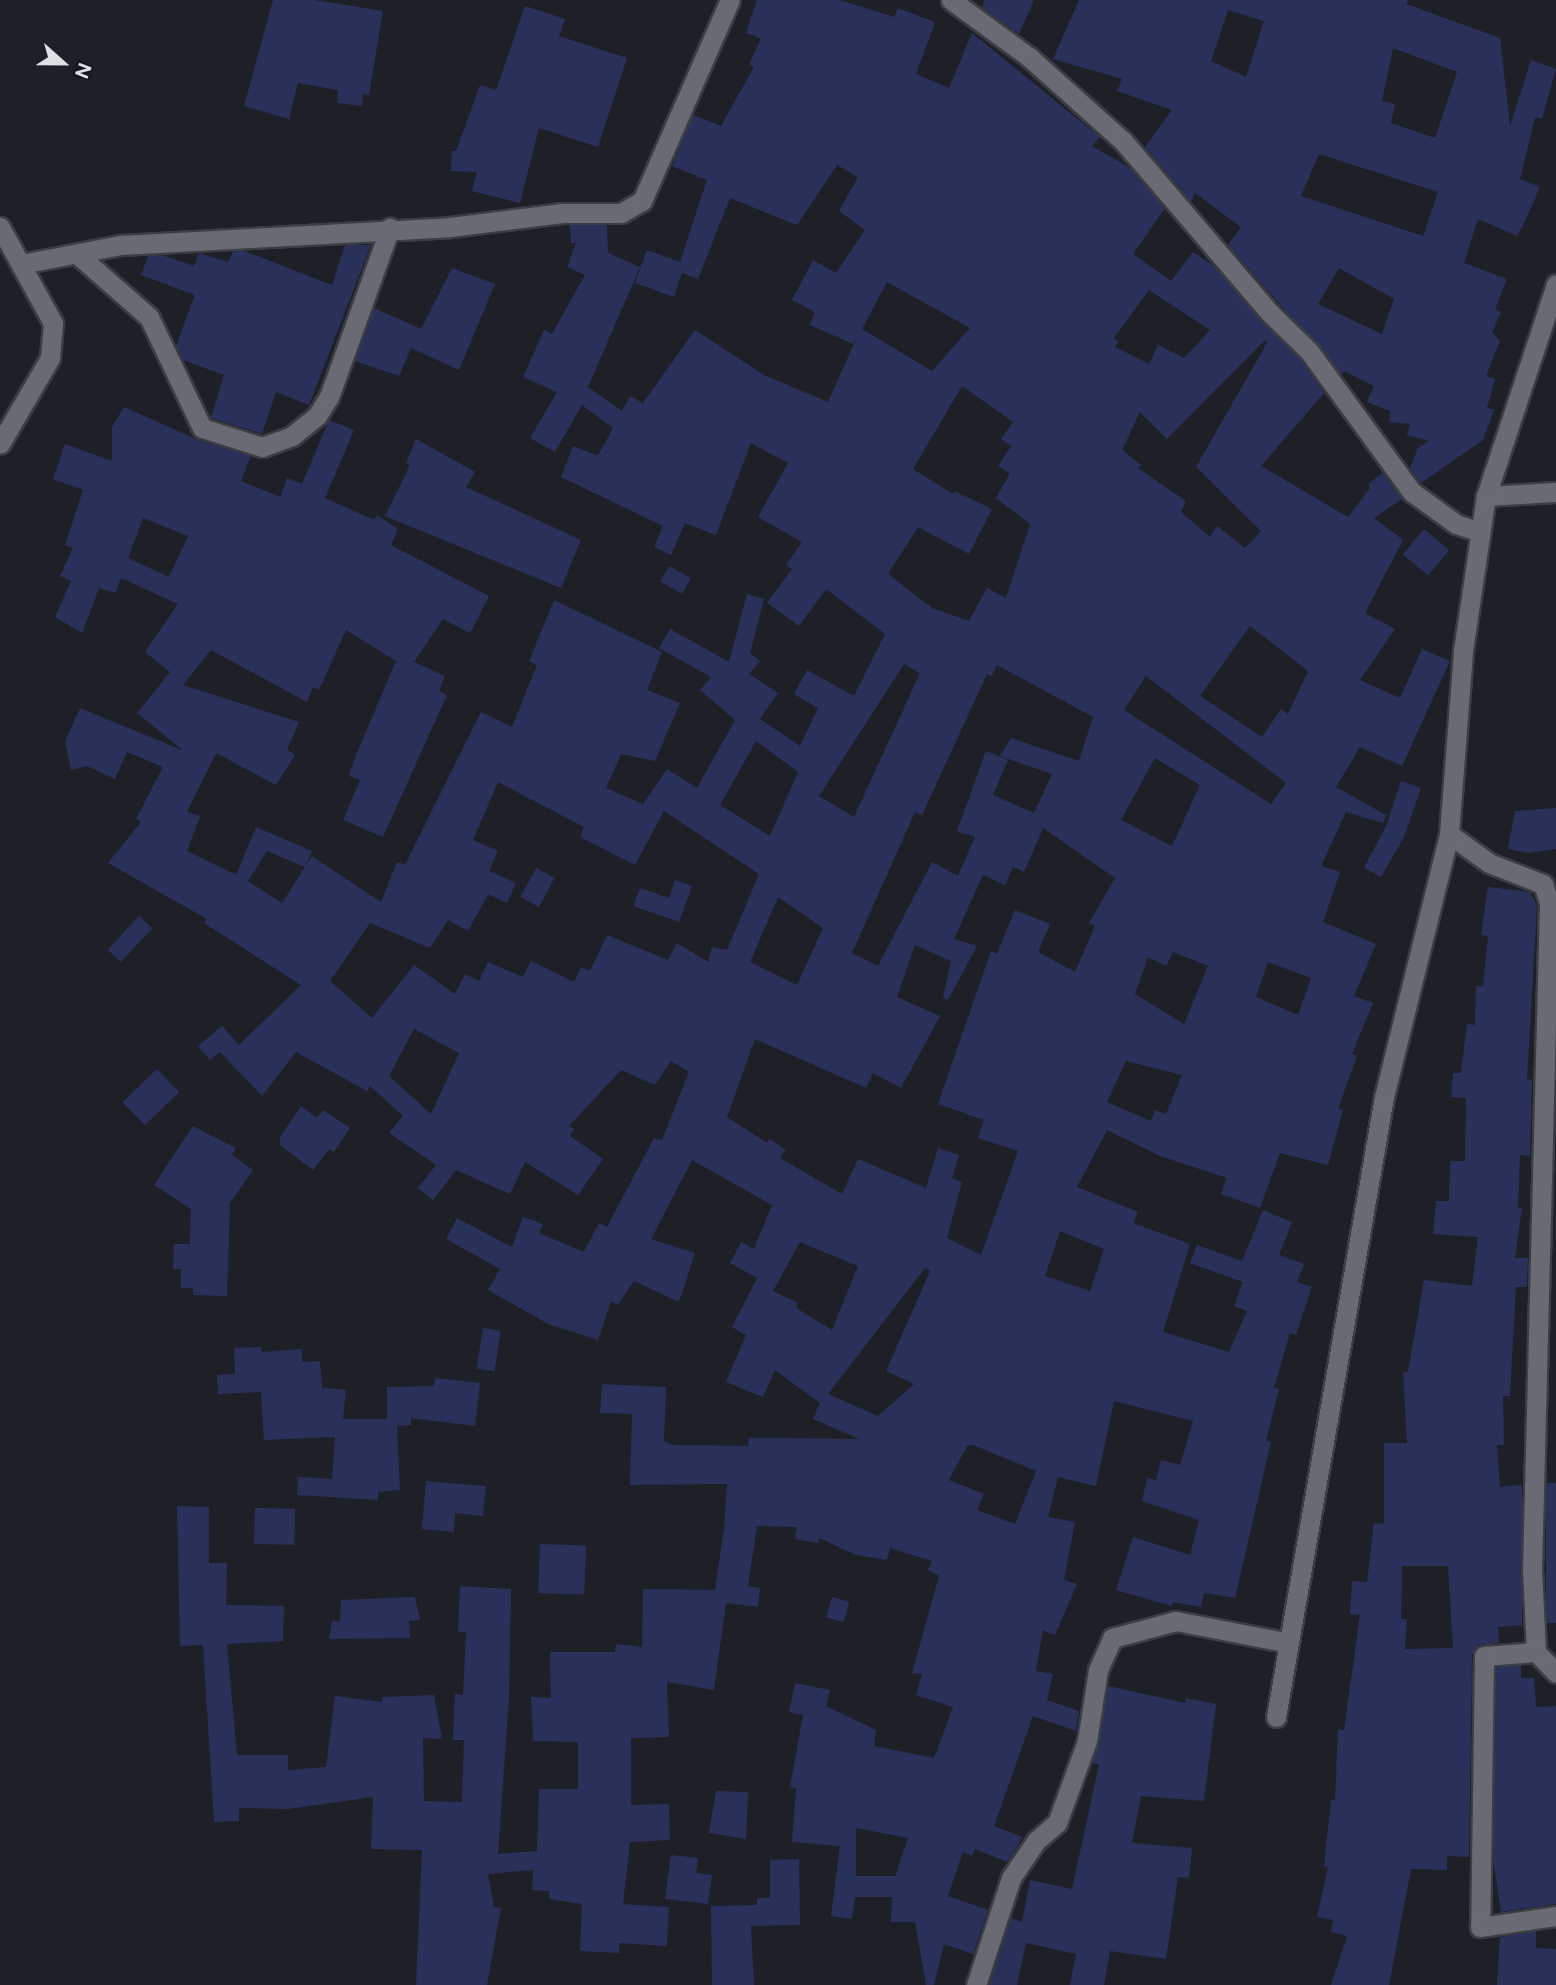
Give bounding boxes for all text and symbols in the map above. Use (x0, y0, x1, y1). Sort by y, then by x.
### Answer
north arrow (28, 28, 98, 98)
text: N (70, 60, 96, 82)

